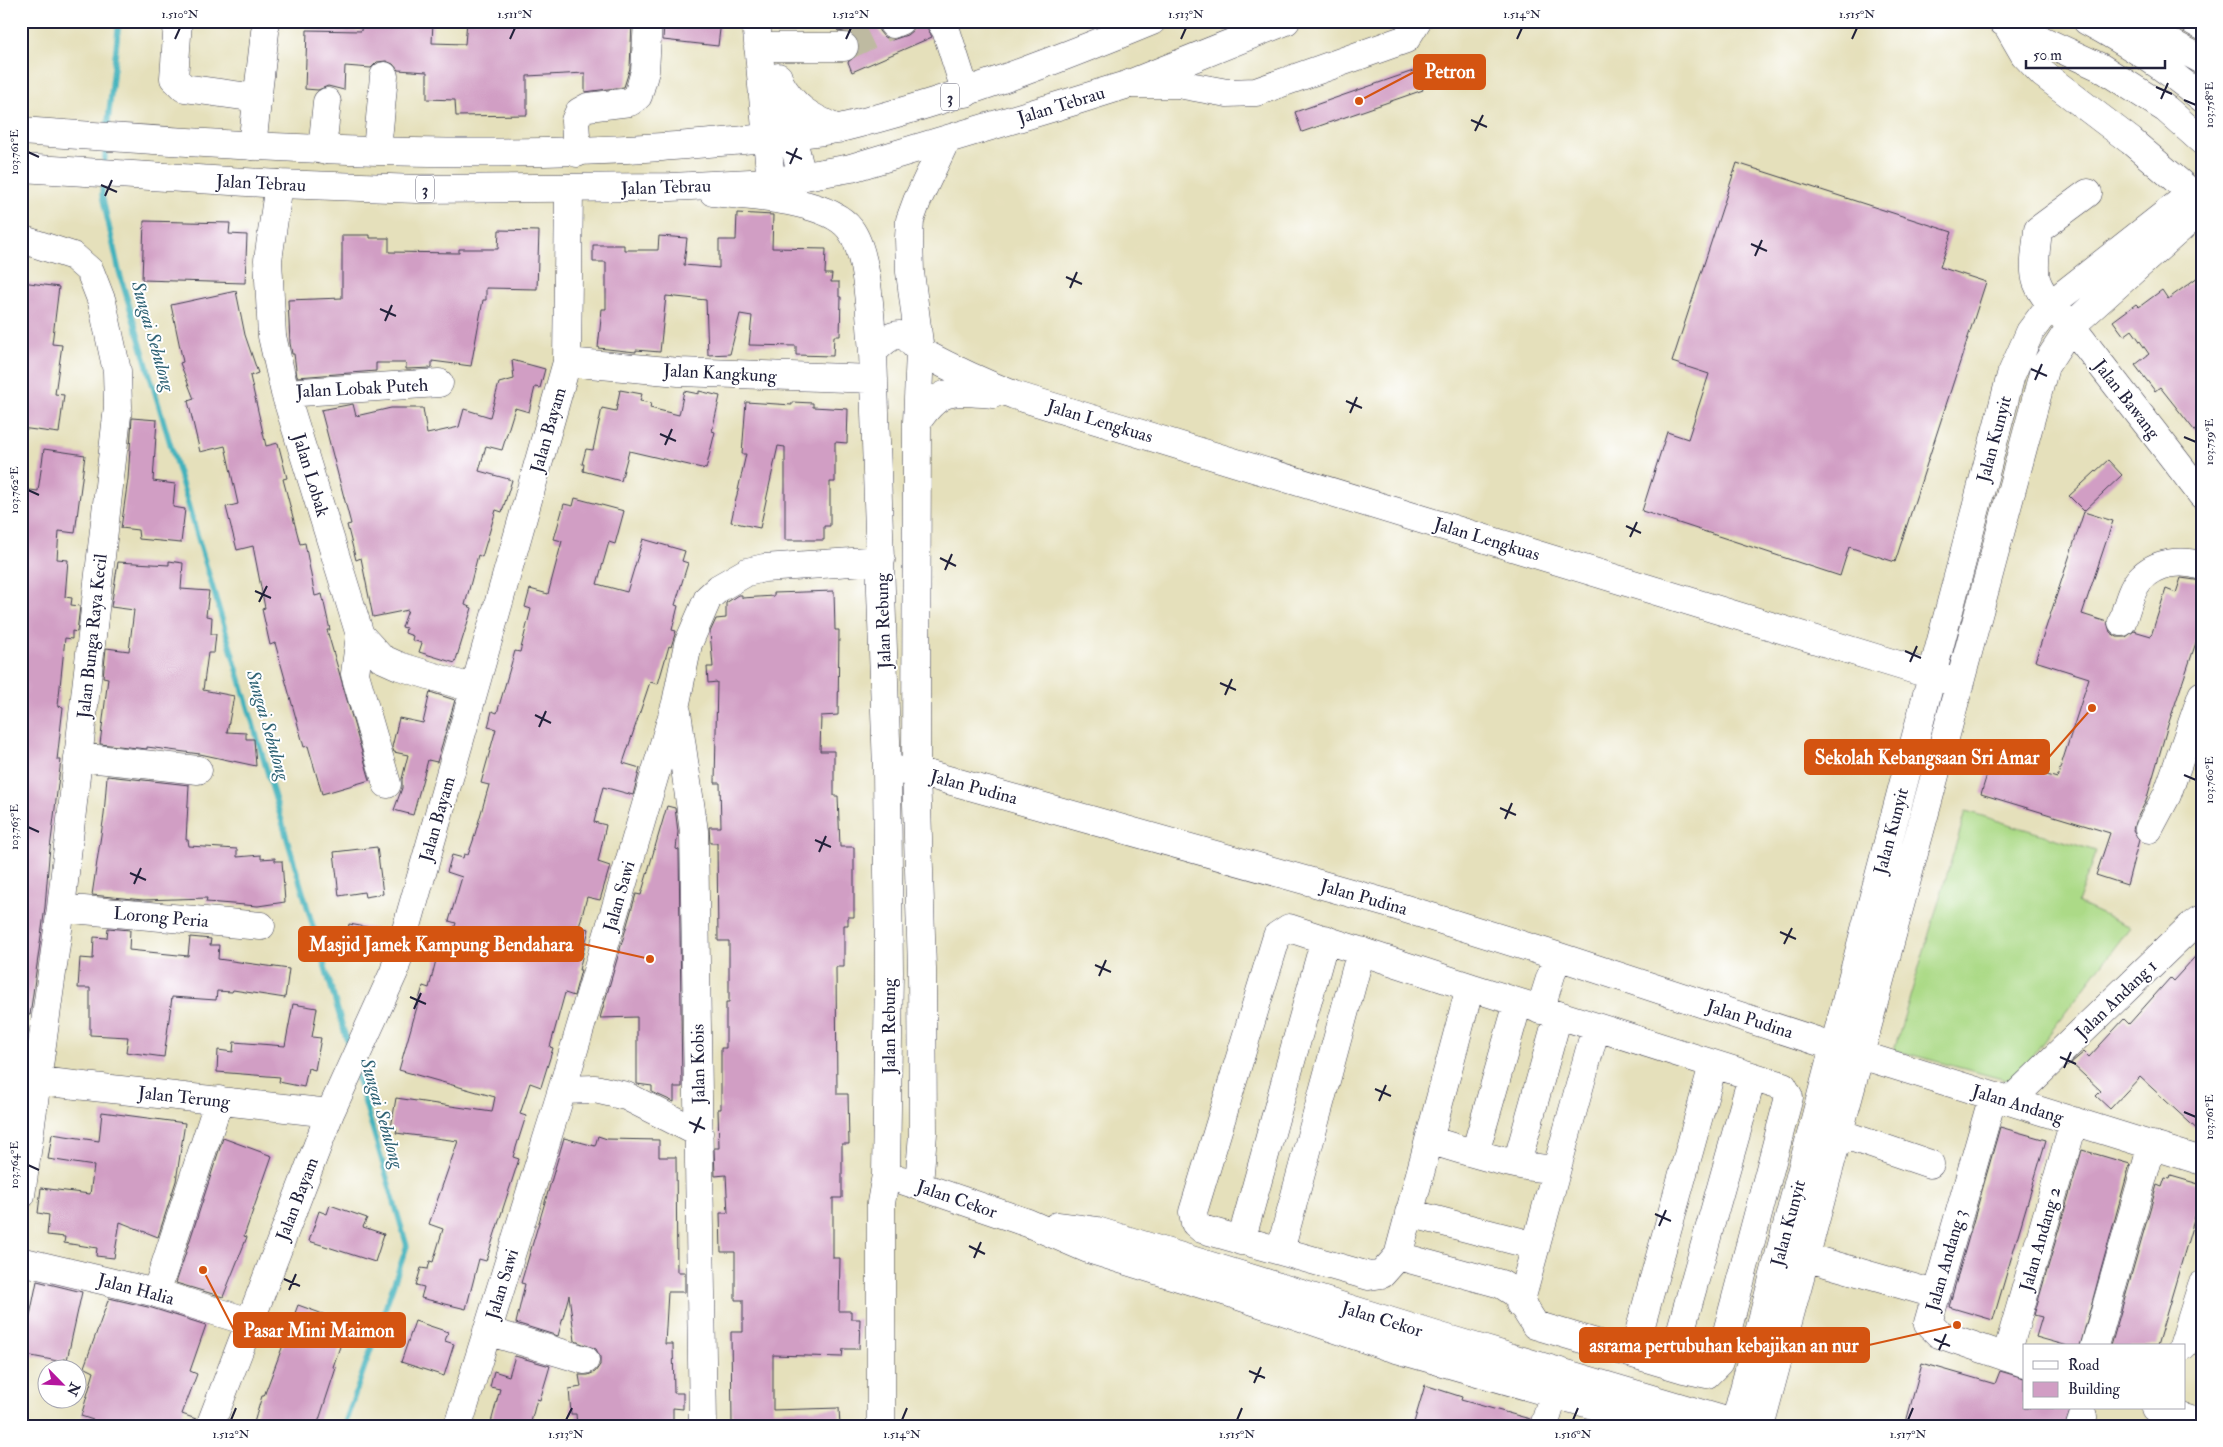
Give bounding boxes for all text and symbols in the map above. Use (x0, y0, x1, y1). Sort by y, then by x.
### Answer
text: 1.510°N (161, 7, 199, 22)
text: 1.511°N (497, 7, 533, 22)
text: 1.512°N (832, 7, 870, 22)
text: 1.513°N (1168, 7, 1204, 22)
text: 1.514°N (1503, 7, 1541, 22)
text: 1.515°N (1839, 7, 1875, 22)
scale bar (2026, 38, 2164, 70)
text: 50 m (2033, 46, 2062, 65)
callout: Petron (1414, 55, 1485, 89)
text: Petron (1425, 60, 1476, 84)
street label: Jalan Tebrau (1014, 81, 1108, 130)
text: 103.758°E (2202, 82, 2217, 128)
road number: 3 (941, 84, 959, 110)
text: 103.761°E (7, 129, 22, 175)
street label: Jalan Tebrau (214, 170, 307, 197)
street label: Jalan Tebrau (620, 174, 711, 201)
road number: 3 (416, 175, 434, 202)
water label: Sungai Sebulong (126, 277, 180, 395)
street label: Jalan Bawang (2088, 354, 2166, 445)
street label: Jalan Kangkung (662, 359, 778, 388)
street label: Jalan Lobak Puteh (294, 374, 429, 404)
street label: Jalan Bayam (525, 385, 572, 476)
street label: Jalan Kunyit (1972, 393, 2017, 486)
street label: Jalan Lengkuas (1043, 394, 1156, 448)
text: 103.759°E (2202, 418, 2217, 465)
street label: Jalan Lobak (287, 430, 334, 520)
text: 103.762°E (7, 466, 22, 514)
street label: Jalan Lengkuas (1430, 512, 1543, 566)
street label: Jalan Bunga Raya Kecil (72, 552, 113, 721)
street label: Jalan Rebung (870, 572, 897, 670)
water label: Sungai Sebulong (241, 666, 295, 784)
callout: Sekolah Kebangsaan Sri Amar (1805, 740, 2049, 774)
text: Sekolah Kebangsaan Sri Amar (1815, 746, 2040, 771)
text: 103.760°E (2202, 756, 2217, 804)
street label: Jalan Pudina (927, 765, 1021, 810)
street label: Jalan Bayam (414, 774, 461, 865)
street label: Jalan Kunyit (1869, 785, 1914, 878)
text: 103.763°E (7, 804, 22, 850)
street label: Jalan Sawi (598, 858, 641, 935)
street label: Jalan Pudina (1317, 874, 1411, 921)
street label: Lorong Peria (112, 902, 210, 933)
callout: Masjid Jamek Kampung Bendahara (299, 927, 583, 961)
text: Masjid Jamek Kampung Bendahara (308, 933, 574, 958)
street label: Jalan Andang 1 (2070, 955, 2162, 1045)
street label: Jalan Rebung (878, 977, 901, 1075)
street label: Jalan Pudina (1703, 994, 1797, 1044)
street label: Jalan Kobis (686, 1024, 711, 1105)
water label: Sungai Sebulong (355, 1054, 409, 1172)
street label: Jalan Andang (1968, 1079, 2067, 1130)
street label: Jalan Terung (136, 1081, 232, 1114)
text: 103.761°E (2202, 1094, 2217, 1140)
text: 103.764°E (7, 1141, 22, 1189)
street label: Jalan Bayam (271, 1154, 324, 1245)
street label: Jalan Cekor (913, 1175, 1000, 1224)
street label: Jalan Kunyit (1766, 1177, 1811, 1270)
street label: Jalan Andang 2 (2014, 1184, 2066, 1295)
street label: Jalan Andang 3 (1921, 1206, 1972, 1315)
street label: Jalan Sawi (481, 1246, 524, 1323)
street label: Jalan Halia (94, 1268, 177, 1311)
street label: Jalan Cekor (1337, 1296, 1426, 1343)
callout: Pasar Mini Maimon (234, 1313, 405, 1347)
text: Pasar Mini Maimon (244, 1319, 395, 1343)
callout: asrama pertubuhan kebajikan an nur (1580, 1328, 1869, 1362)
text: asrama pertubuhan kebajikan an nur (1589, 1334, 1859, 1359)
legend (2023, 1344, 2186, 1410)
text: Road (2068, 1356, 2100, 1375)
north arrow (38, 1360, 88, 1410)
text: N (63, 1379, 84, 1399)
text: Building (2068, 1380, 2120, 1399)
text: 1.512°N (212, 1427, 250, 1442)
text: 1.513°N (548, 1427, 584, 1442)
text: 1.514°N (883, 1427, 921, 1442)
text: 1.515°N (1219, 1427, 1255, 1442)
text: 1.516°N (1555, 1427, 1592, 1442)
text: 1.517°N (1890, 1427, 1926, 1442)

